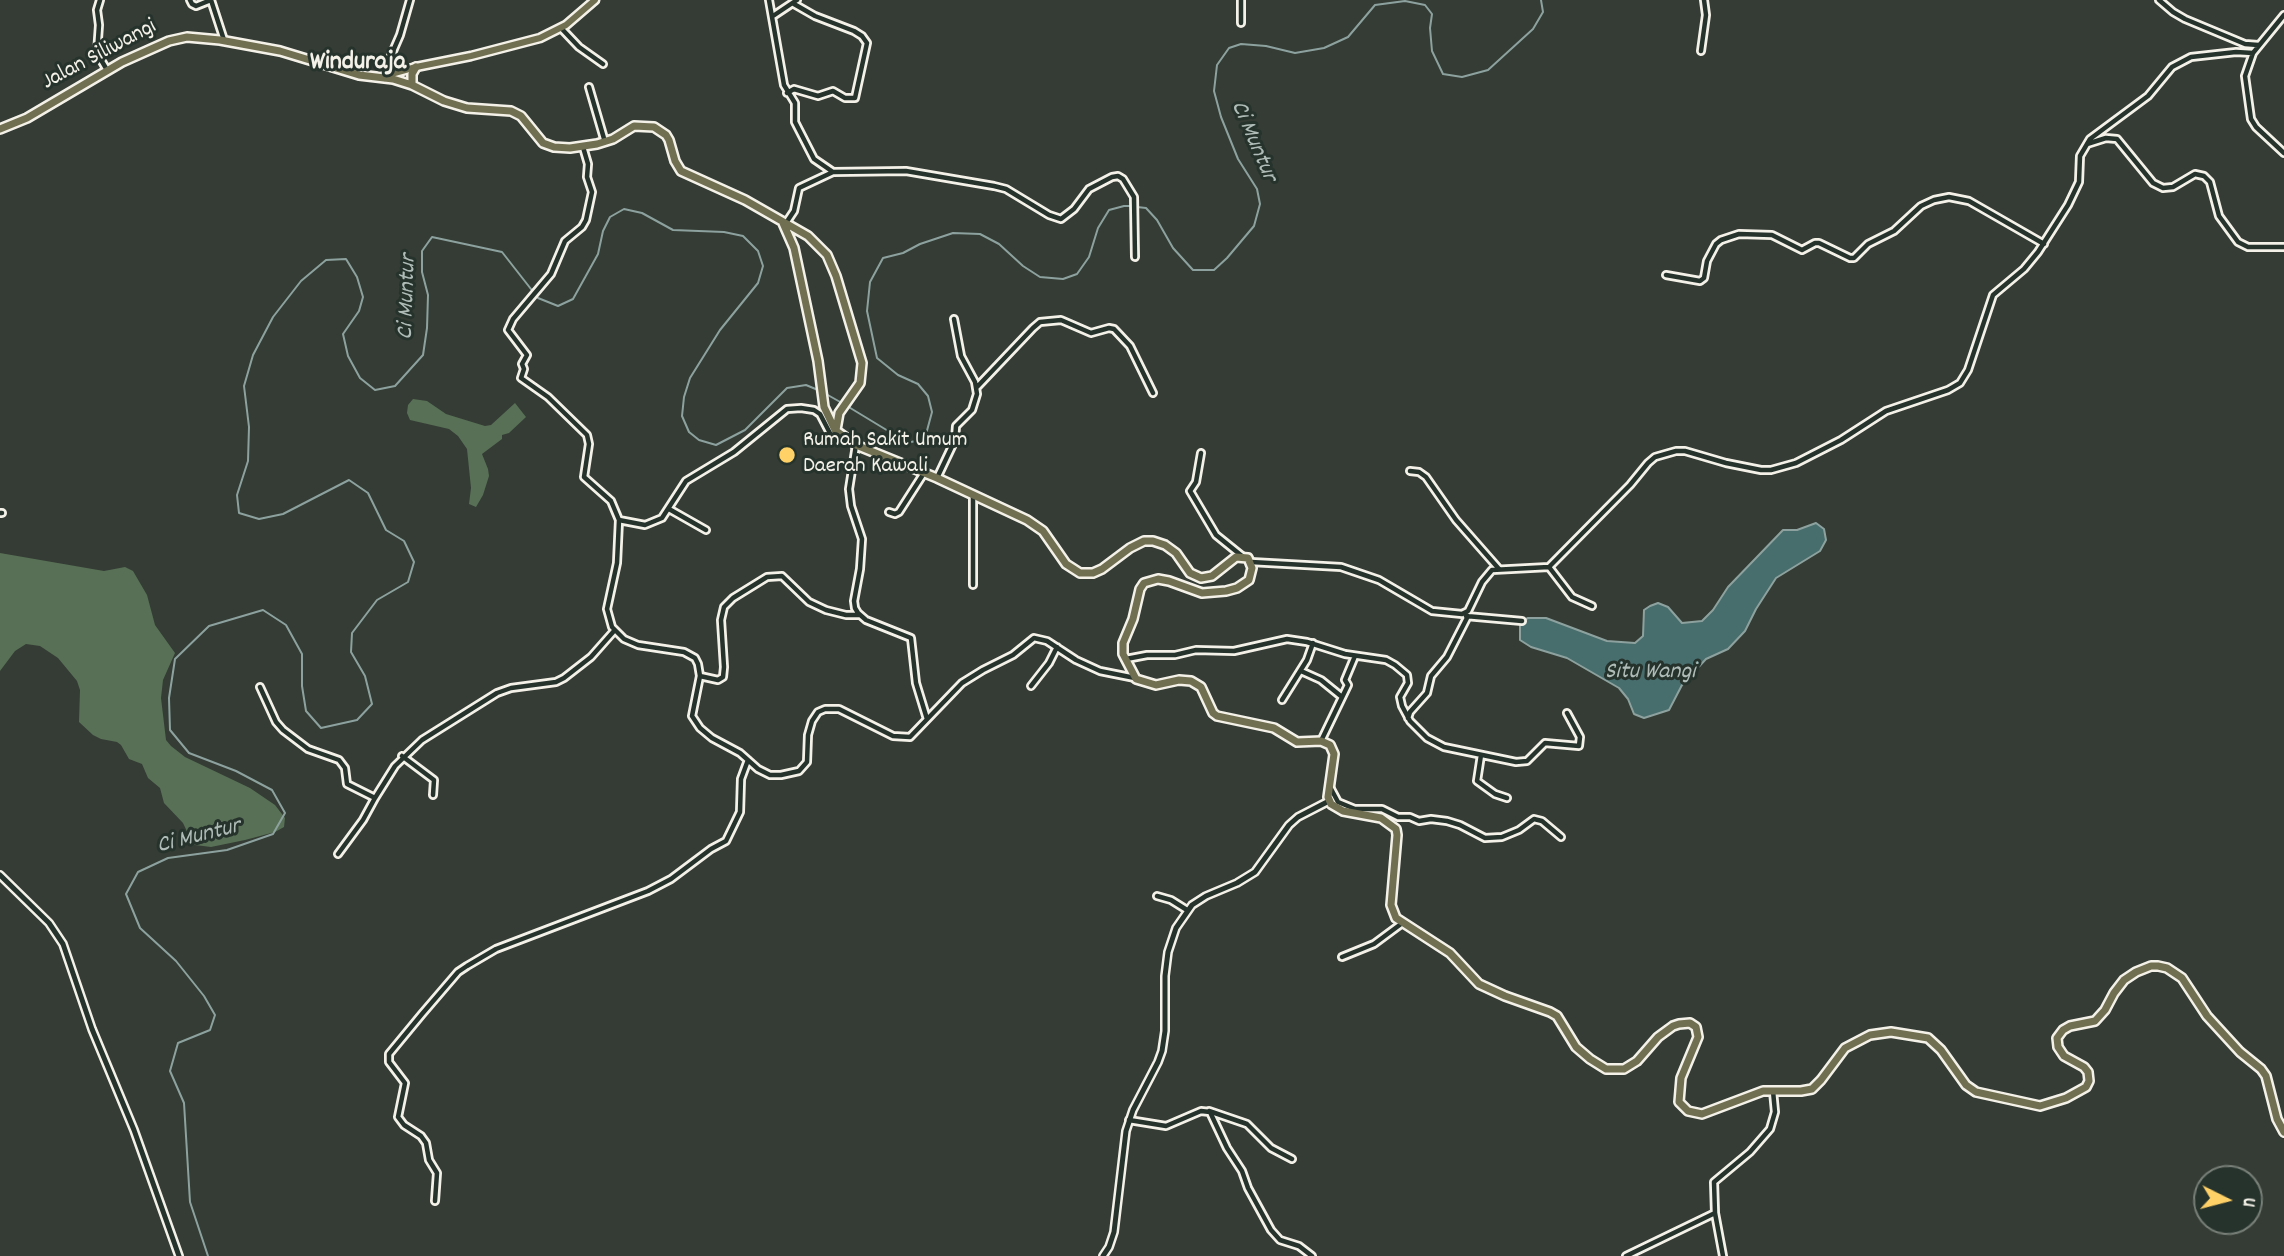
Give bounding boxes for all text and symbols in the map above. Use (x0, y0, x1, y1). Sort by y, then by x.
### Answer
street label: Jalan Siliwangi (38, 14, 162, 98)
district label: Winduraja (310, 48, 406, 80)
water label: Ci Muntur (1222, 97, 1282, 187)
water label: Ci Muntur (393, 254, 425, 340)
place label: Rumah Sakit Umum Daerah Kawali (803, 428, 967, 482)
marker: Rumah Sakit Umum Daerah Kawali (777, 445, 797, 465)
water label: Situ Wangi (1605, 660, 1695, 688)
water label: Ci Muntur (154, 814, 244, 862)
north arrow (2193, 1165, 2263, 1235)
text: U (2233, 1196, 2261, 1208)

